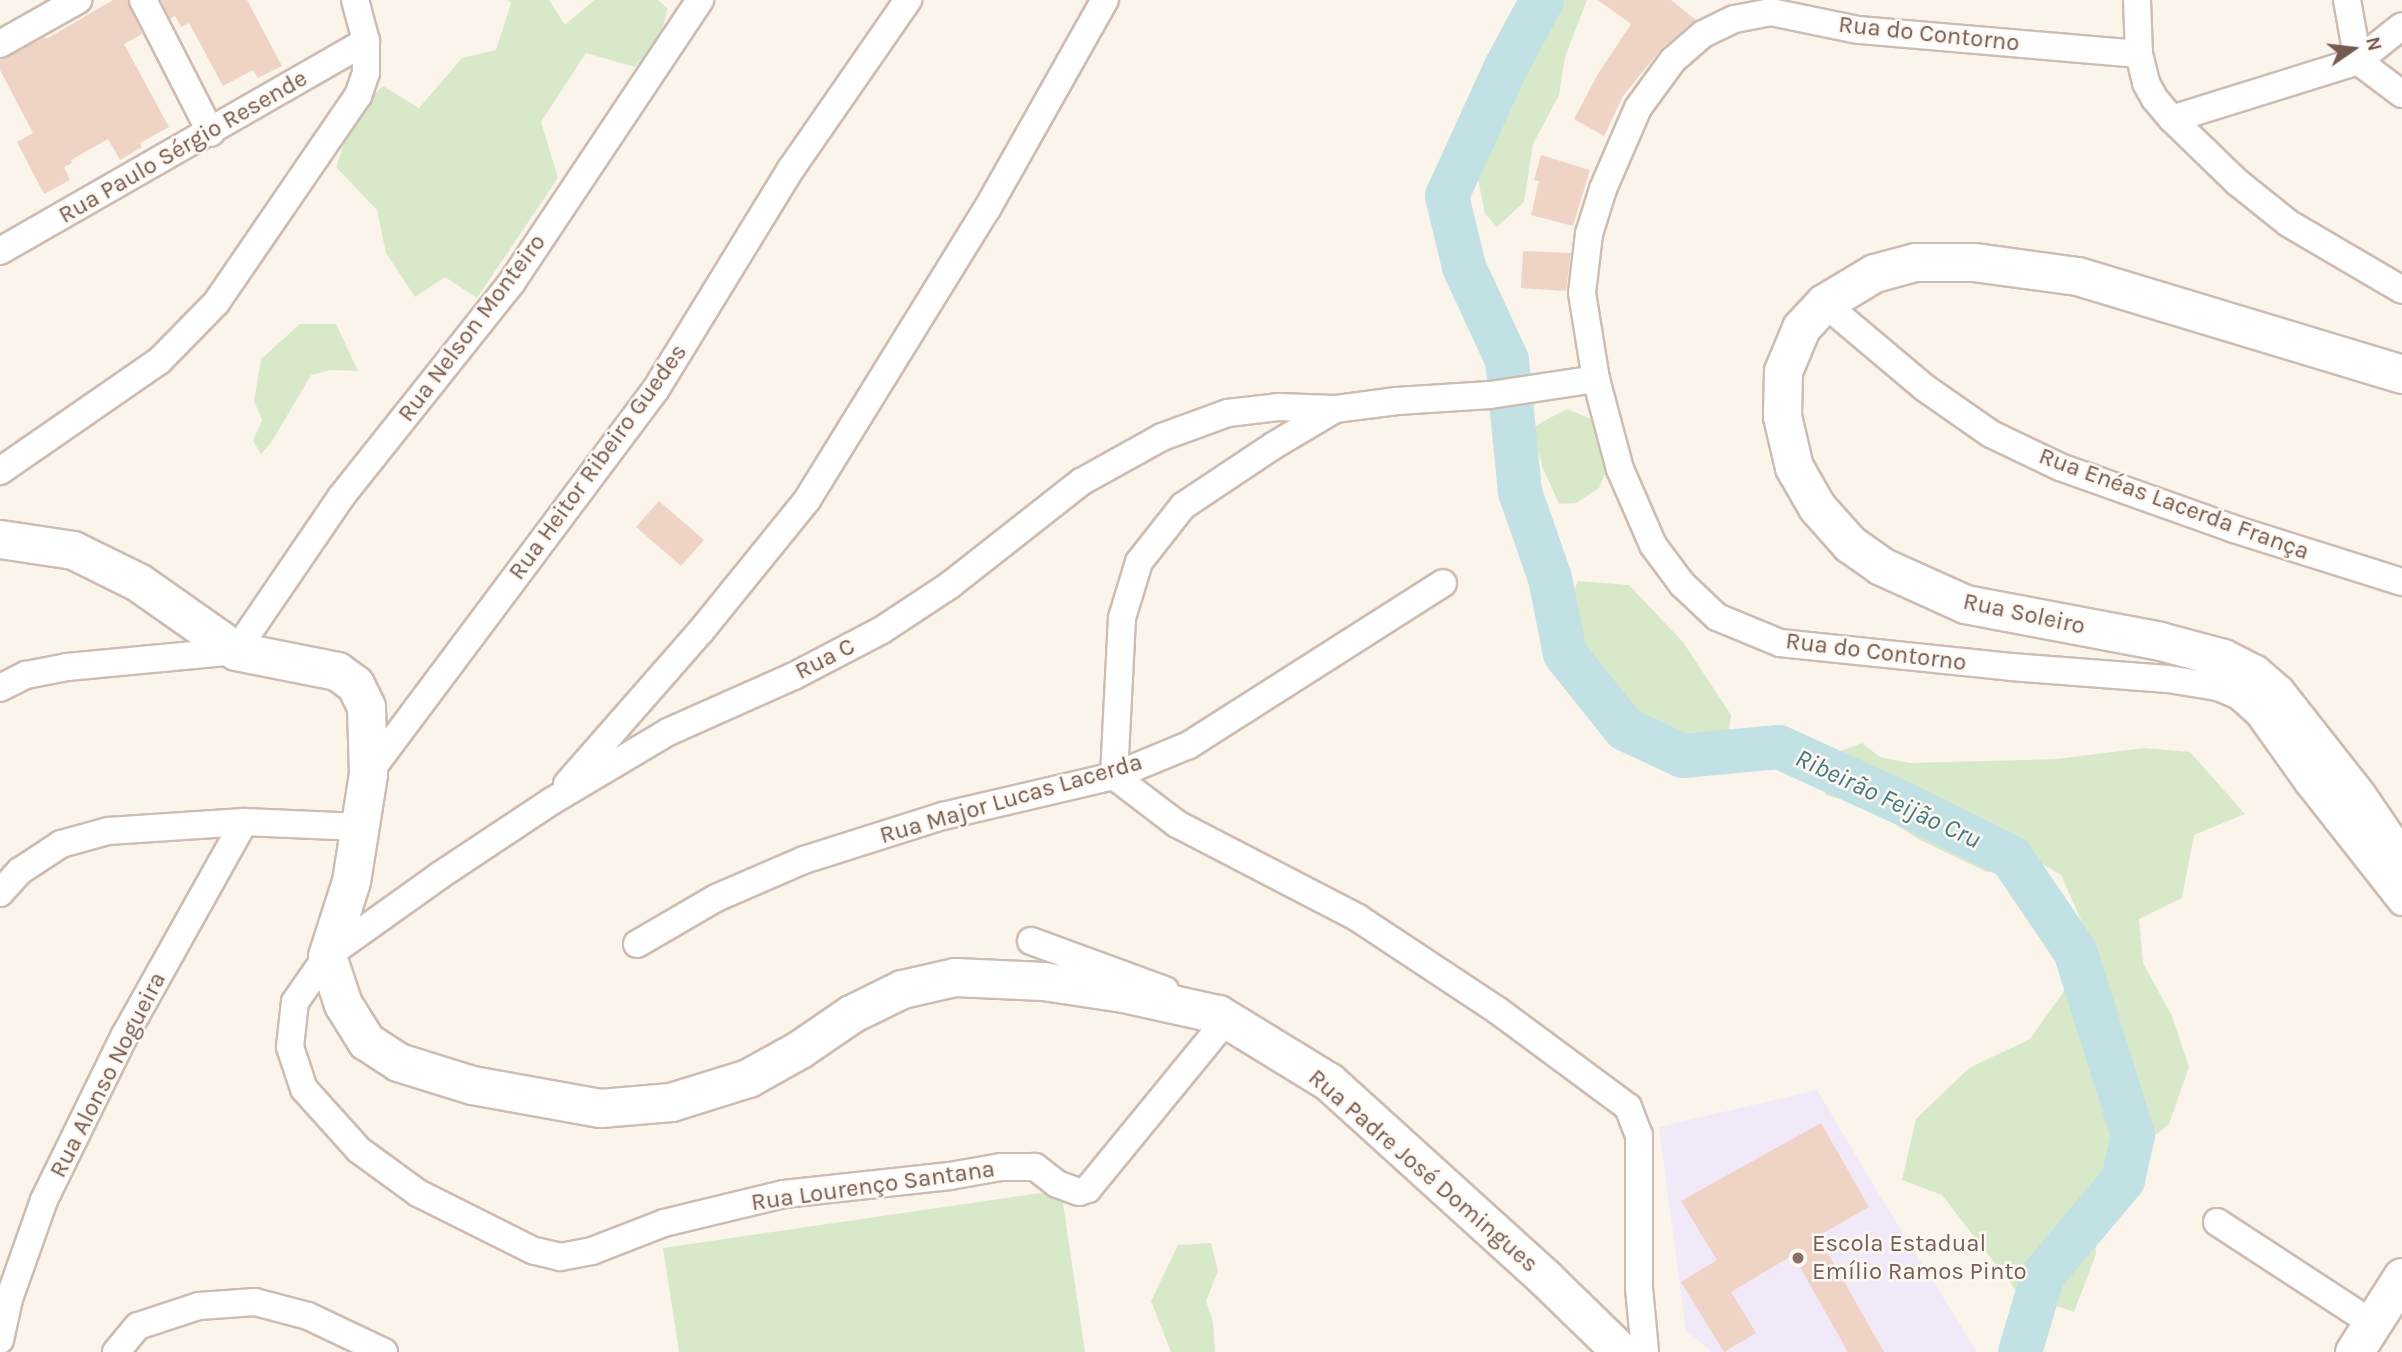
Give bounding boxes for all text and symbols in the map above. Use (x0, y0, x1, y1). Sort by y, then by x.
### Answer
street label: Rua do Contorno (1837, 10, 2021, 58)
north arrow (2318, 14, 2388, 84)
text: N (2361, 35, 2386, 53)
street label: Rua Paulo Sérgio Resende (54, 64, 312, 230)
street label: Rua Nelson Monteiro (392, 228, 552, 428)
street label: Rua Heitor Ribeiro Guedes (503, 338, 693, 586)
street label: Rua Enéas Lacerda França (2035, 442, 2313, 566)
street label: Rua Soleiro (1960, 587, 2088, 641)
street label: Rua do Contorno (1784, 627, 1968, 677)
street label: Rua C (790, 632, 860, 686)
water label: Ribeirão Feijão Cru (1790, 742, 1986, 856)
street label: Rua Major Lucas Lacerda (876, 748, 1146, 850)
street label: Rua Alonso Nogueira (44, 967, 172, 1183)
street label: Rua Padre José Domingues (1302, 1063, 1544, 1279)
street label: Rua Lourenço Santana (749, 1155, 997, 1217)
place label: Escola Estadual Emílio Ramos Pinto (1812, 1230, 2027, 1286)
marker: Escola Estadual Emílio Ramos Pinto (1790, 1250, 1806, 1266)

